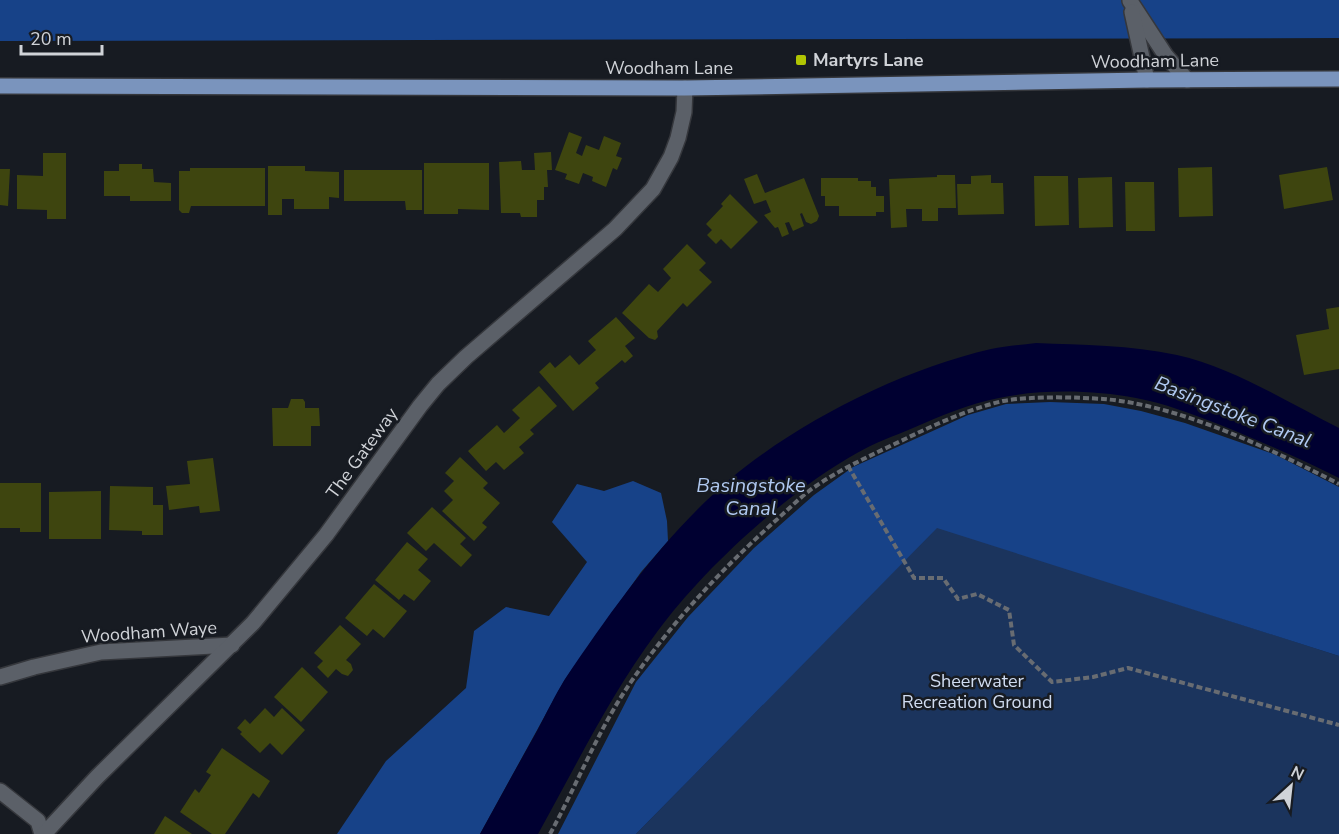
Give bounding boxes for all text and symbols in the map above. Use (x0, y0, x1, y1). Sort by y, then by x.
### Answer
scale bar (21, 18, 102, 56)
text: 20 m (30, 27, 72, 51)
place label: Martyrs Lane (813, 48, 924, 72)
street label: Woodham Lane (1091, 48, 1219, 74)
marker: Martyrs Lane (794, 53, 808, 67)
street label: Woodham Lane (605, 56, 733, 80)
water label: Basingstoke Canal (1151, 370, 1315, 454)
street label: The Gateway (321, 402, 404, 503)
water label: Basingstoke Canal (696, 472, 806, 522)
street label: Woodham Waye (80, 615, 218, 649)
park label: Sheerwater Recreation Ground (902, 669, 1052, 714)
north arrow (1261, 756, 1321, 816)
text: N (1287, 761, 1308, 786)

